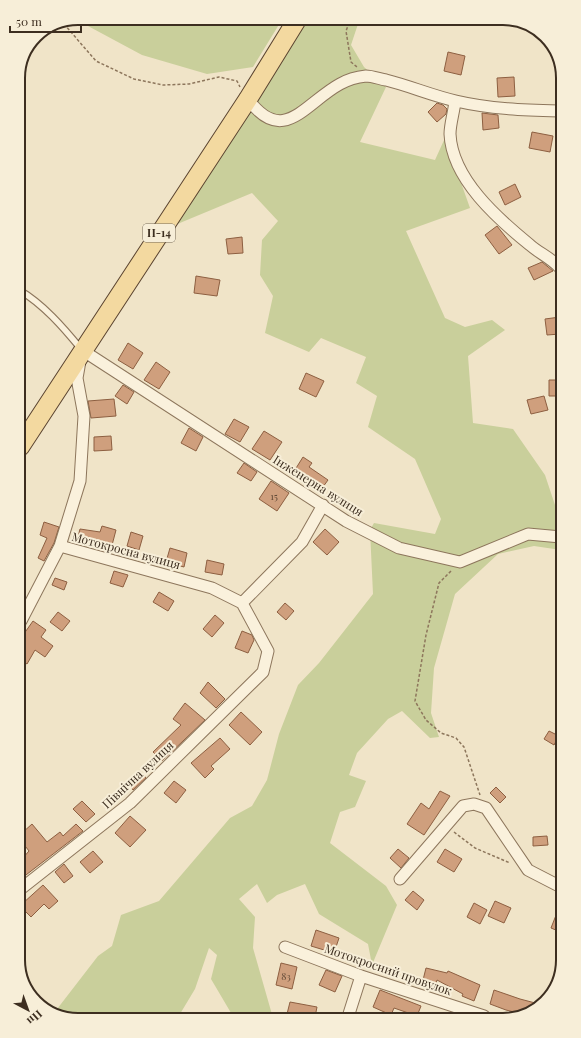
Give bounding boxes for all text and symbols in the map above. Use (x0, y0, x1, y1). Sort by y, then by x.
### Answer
scale bar (10, 8, 81, 34)
text: 50 m (16, 13, 42, 29)
road number: Н-14 (143, 224, 175, 242)
street label: Інженерна вулиця (270, 451, 367, 520)
house number: 15 (270, 489, 278, 503)
street label: Мотокросна вулиця (70, 528, 183, 572)
street label: Північна вулиця (98, 737, 177, 812)
street label: Мотокросний провулок (322, 940, 454, 998)
house number: 83 (281, 969, 291, 983)
north arrow (8, 990, 48, 1030)
text: Пн (24, 1007, 46, 1029)

